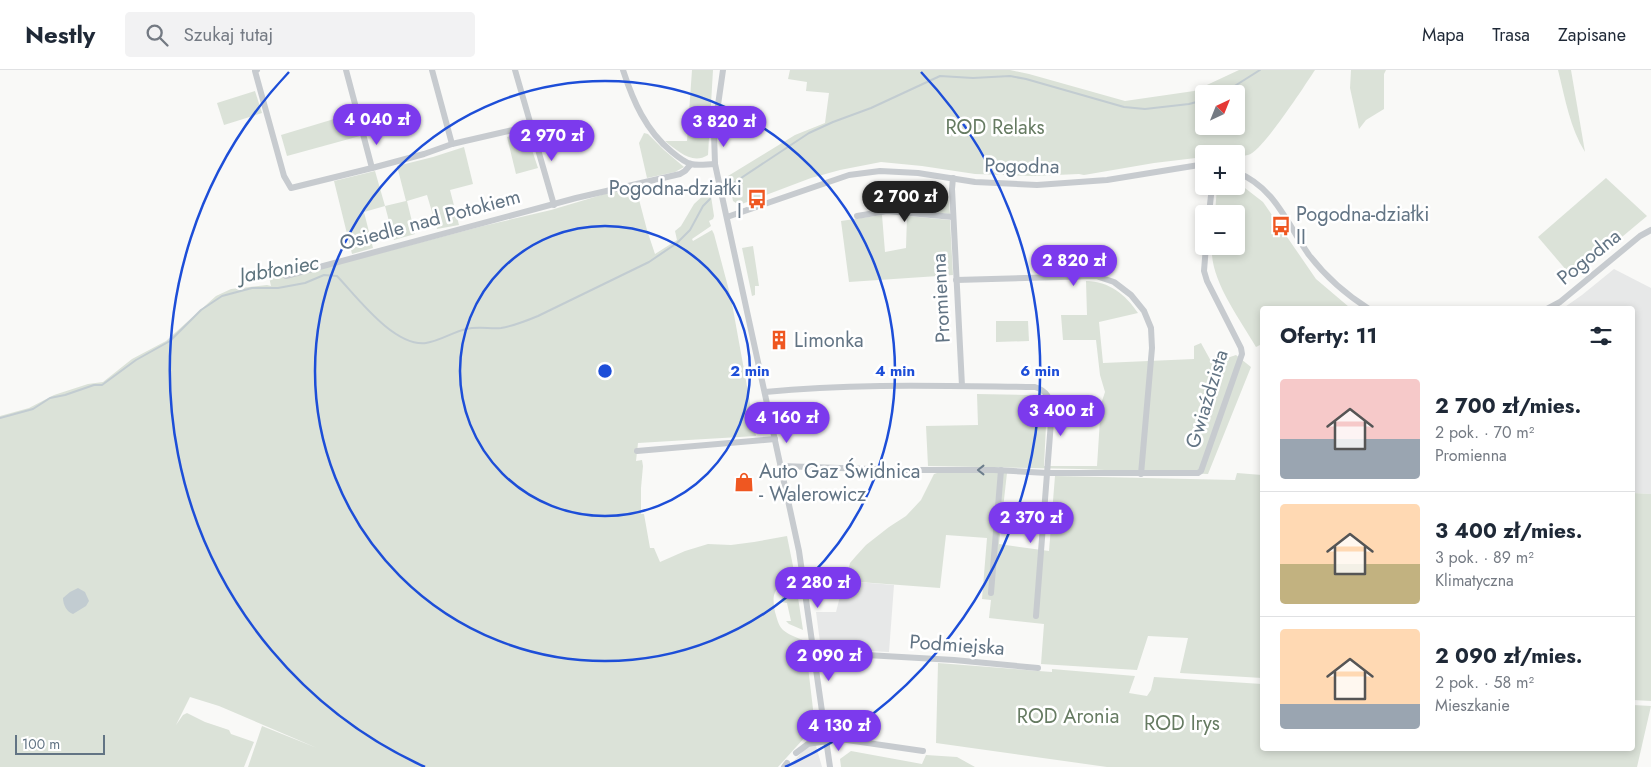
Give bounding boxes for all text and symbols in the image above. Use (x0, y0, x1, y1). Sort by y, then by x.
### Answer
search box (125, 12, 475, 57)
text: Nestly (25, 17, 95, 52)
icon: search (143, 21, 171, 49)
text: Szukaj tutaj (183, 21, 273, 48)
text: Mapa (1422, 22, 1464, 48)
text: Trasa (1492, 22, 1530, 48)
text: Zapisane (1558, 22, 1626, 48)
north arrow (1195, 85, 1245, 135)
map controls (1195, 85, 1245, 255)
pin: 4 040 zł (325, 104, 429, 146)
pin: 3 820 zł (672, 106, 776, 148)
text: 4 040 zł (344, 108, 410, 131)
text: 3 820 zł (692, 110, 756, 133)
park label: ROD Relaks (945, 113, 1045, 142)
pin: 2 970 zł (500, 119, 604, 162)
text: 2 970 zł (520, 124, 584, 147)
button: + (1195, 145, 1245, 195)
street label: Pogodna (984, 151, 1060, 181)
place label: Pogodna-działki I (609, 174, 742, 226)
pin: 2 700 zł (853, 180, 957, 223)
street label: Osiedle nad Potokiem (336, 182, 524, 258)
text: 2 700 zł (873, 185, 937, 208)
bus stop icon: Pogodna-działki I (746, 188, 768, 210)
place label: Pogodna-działki II (1296, 200, 1429, 252)
button: − (1195, 205, 1245, 255)
bus stop icon: Pogodna-działki II (1270, 215, 1292, 237)
street label: Pogodna (1551, 222, 1627, 292)
pin: 2 820 zł (1022, 244, 1126, 287)
water label: Jabłoniec (233, 247, 321, 291)
text: 2 820 zł (1042, 249, 1106, 272)
street label: Promienna (924, 252, 958, 344)
text: Oferty: 11 (1280, 321, 1377, 351)
icon: filters (1587, 322, 1615, 350)
place label: Limonka (794, 326, 864, 355)
building icon: Limonka (768, 329, 790, 351)
street label: Gwiaździsta (1178, 346, 1236, 452)
text: 2 min (730, 360, 770, 382)
text: 4 min (875, 360, 915, 382)
text: 6 min (1020, 360, 1060, 382)
centre of rings (596, 362, 614, 380)
text: 2 700 zł/mies. (1435, 391, 1581, 421)
pin: 3 400 zł (1009, 394, 1113, 437)
text: 3 400 zł (1029, 399, 1093, 422)
icon: home (1320, 399, 1380, 459)
pin: 4 160 zł (735, 402, 839, 444)
text: 4 160 zł (756, 406, 818, 429)
text: 2 pok. · 70 m² (1435, 421, 1534, 444)
text: Promienna (1435, 444, 1507, 467)
place label: Auto Gaz Świdnica - Walerowicz (759, 457, 920, 509)
one-way arrow (977, 465, 984, 475)
shop icon: Auto Gaz Świdnica - Walerowicz (733, 471, 755, 493)
pin: 2 370 zł (979, 502, 1083, 544)
text: 2 370 zł (1000, 506, 1062, 529)
text: 3 400 zł/mies. (1435, 516, 1582, 546)
icon: home (1320, 524, 1380, 584)
text: 3 pok. · 89 m² (1435, 546, 1534, 569)
pin: 2 280 zł (766, 566, 870, 609)
text: Klimatyczna (1435, 569, 1514, 592)
text: 2 280 zł (786, 571, 850, 594)
street label: Podmiejska (908, 627, 1006, 663)
pin: 2 090 zł (777, 640, 881, 682)
text: 2 090 zł/mies. (1435, 641, 1583, 671)
text: 2 090 zł (797, 644, 861, 667)
icon: home (1320, 649, 1380, 709)
text: 2 pok. · 58 m² (1435, 671, 1534, 694)
text: Mieszkanie (1435, 694, 1510, 717)
park label: ROD Aronia (1017, 702, 1119, 731)
park label: ROD Irys (1144, 709, 1220, 738)
pin: 4 130 zł (787, 710, 891, 752)
text: 4 130 zł (808, 714, 870, 737)
scale bar (15, 732, 105, 755)
text: 100 m (22, 734, 60, 754)

